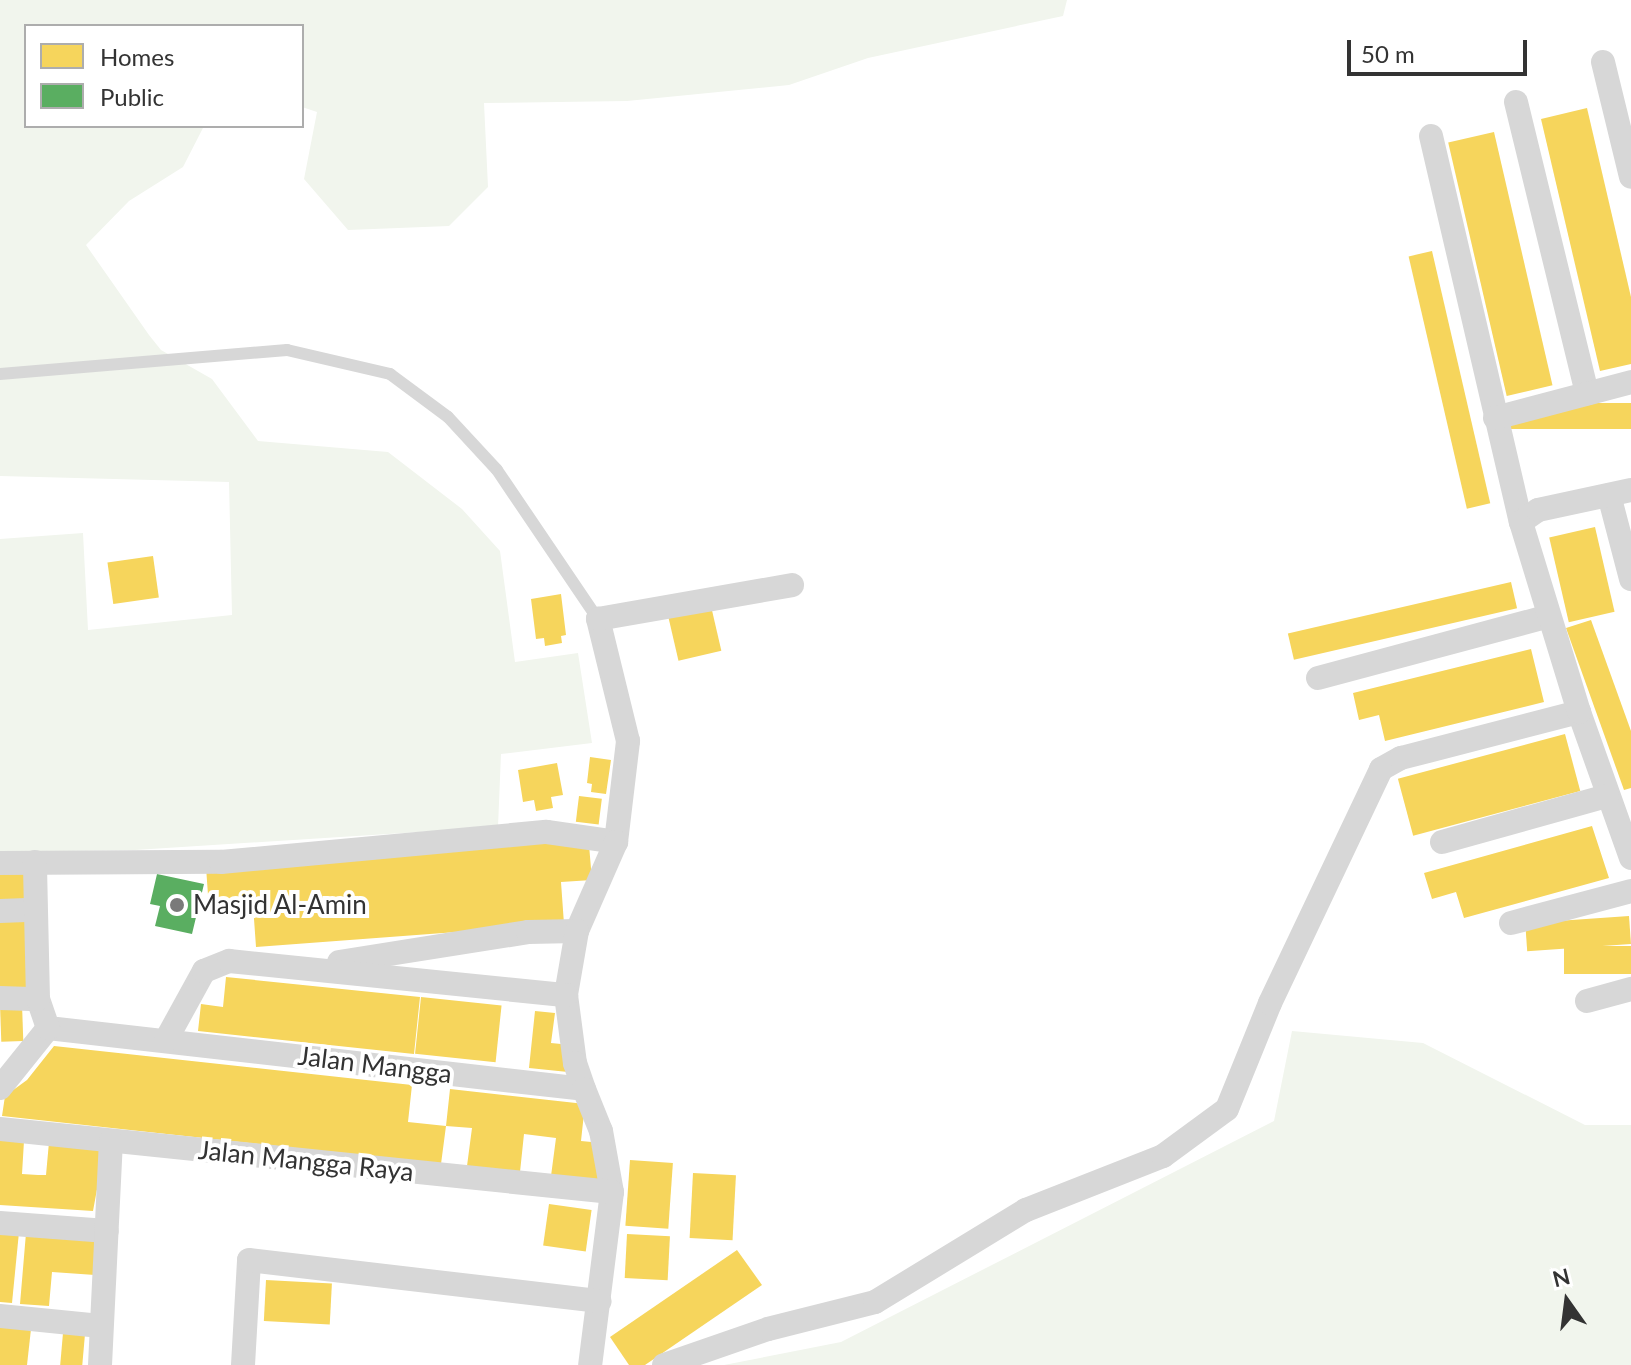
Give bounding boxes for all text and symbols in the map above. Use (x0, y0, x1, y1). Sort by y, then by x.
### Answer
legend (24, 24, 304, 128)
scale bar (1351, 24, 1531, 74)
text: 50 m (1361, 39, 1415, 68)
text: Homes (100, 42, 174, 71)
text: Public (100, 82, 164, 111)
place label: Masjid Al-Amin (193, 889, 368, 921)
marker: Masjid Al-Amin (168, 896, 186, 914)
street label: Jalan Mangga (296, 1040, 454, 1090)
street label: Jalan Mangga Raya (197, 1134, 415, 1188)
north arrow (1527, 1261, 1607, 1341)
text: N (1550, 1262, 1573, 1292)

